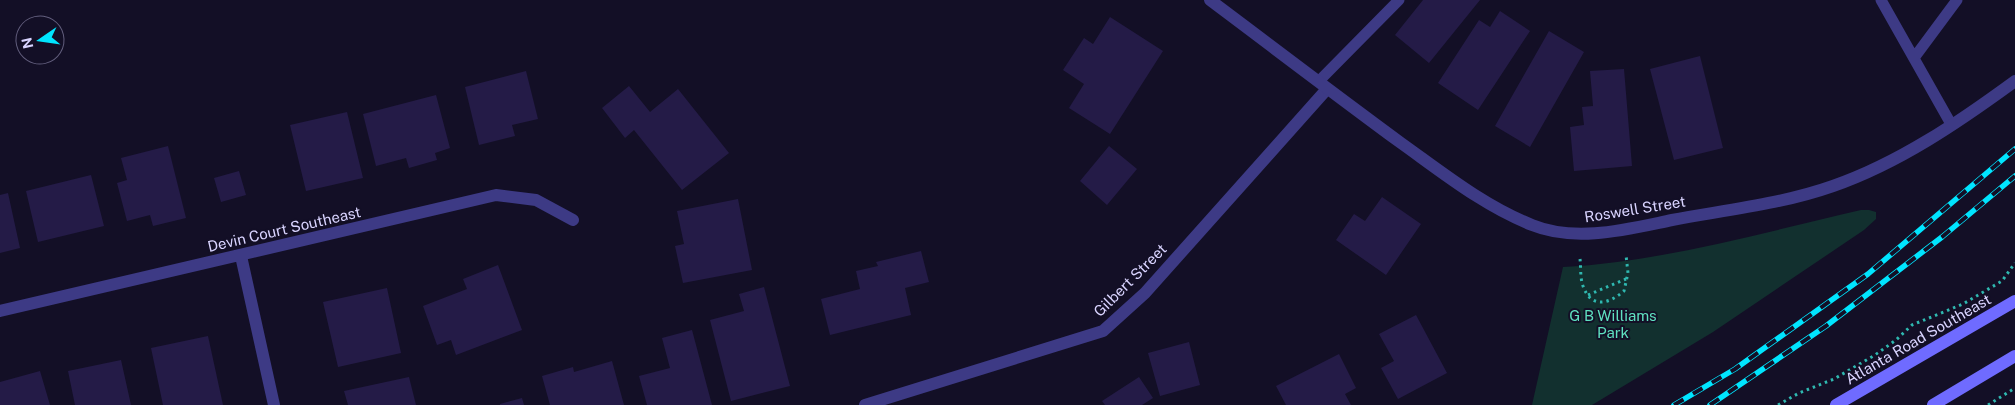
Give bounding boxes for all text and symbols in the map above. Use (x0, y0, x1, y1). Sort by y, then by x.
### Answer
north arrow (15, 15, 65, 65)
text: N (18, 36, 36, 50)
street label: Roswell Street (1583, 193, 1687, 225)
street label: Devin Court Southeast (206, 203, 362, 255)
street label: Gilbert Street (1090, 240, 1170, 320)
street label: Atlanta Road Southeast (1842, 290, 1994, 388)
park label: G B Williams Park (1569, 307, 1657, 341)

